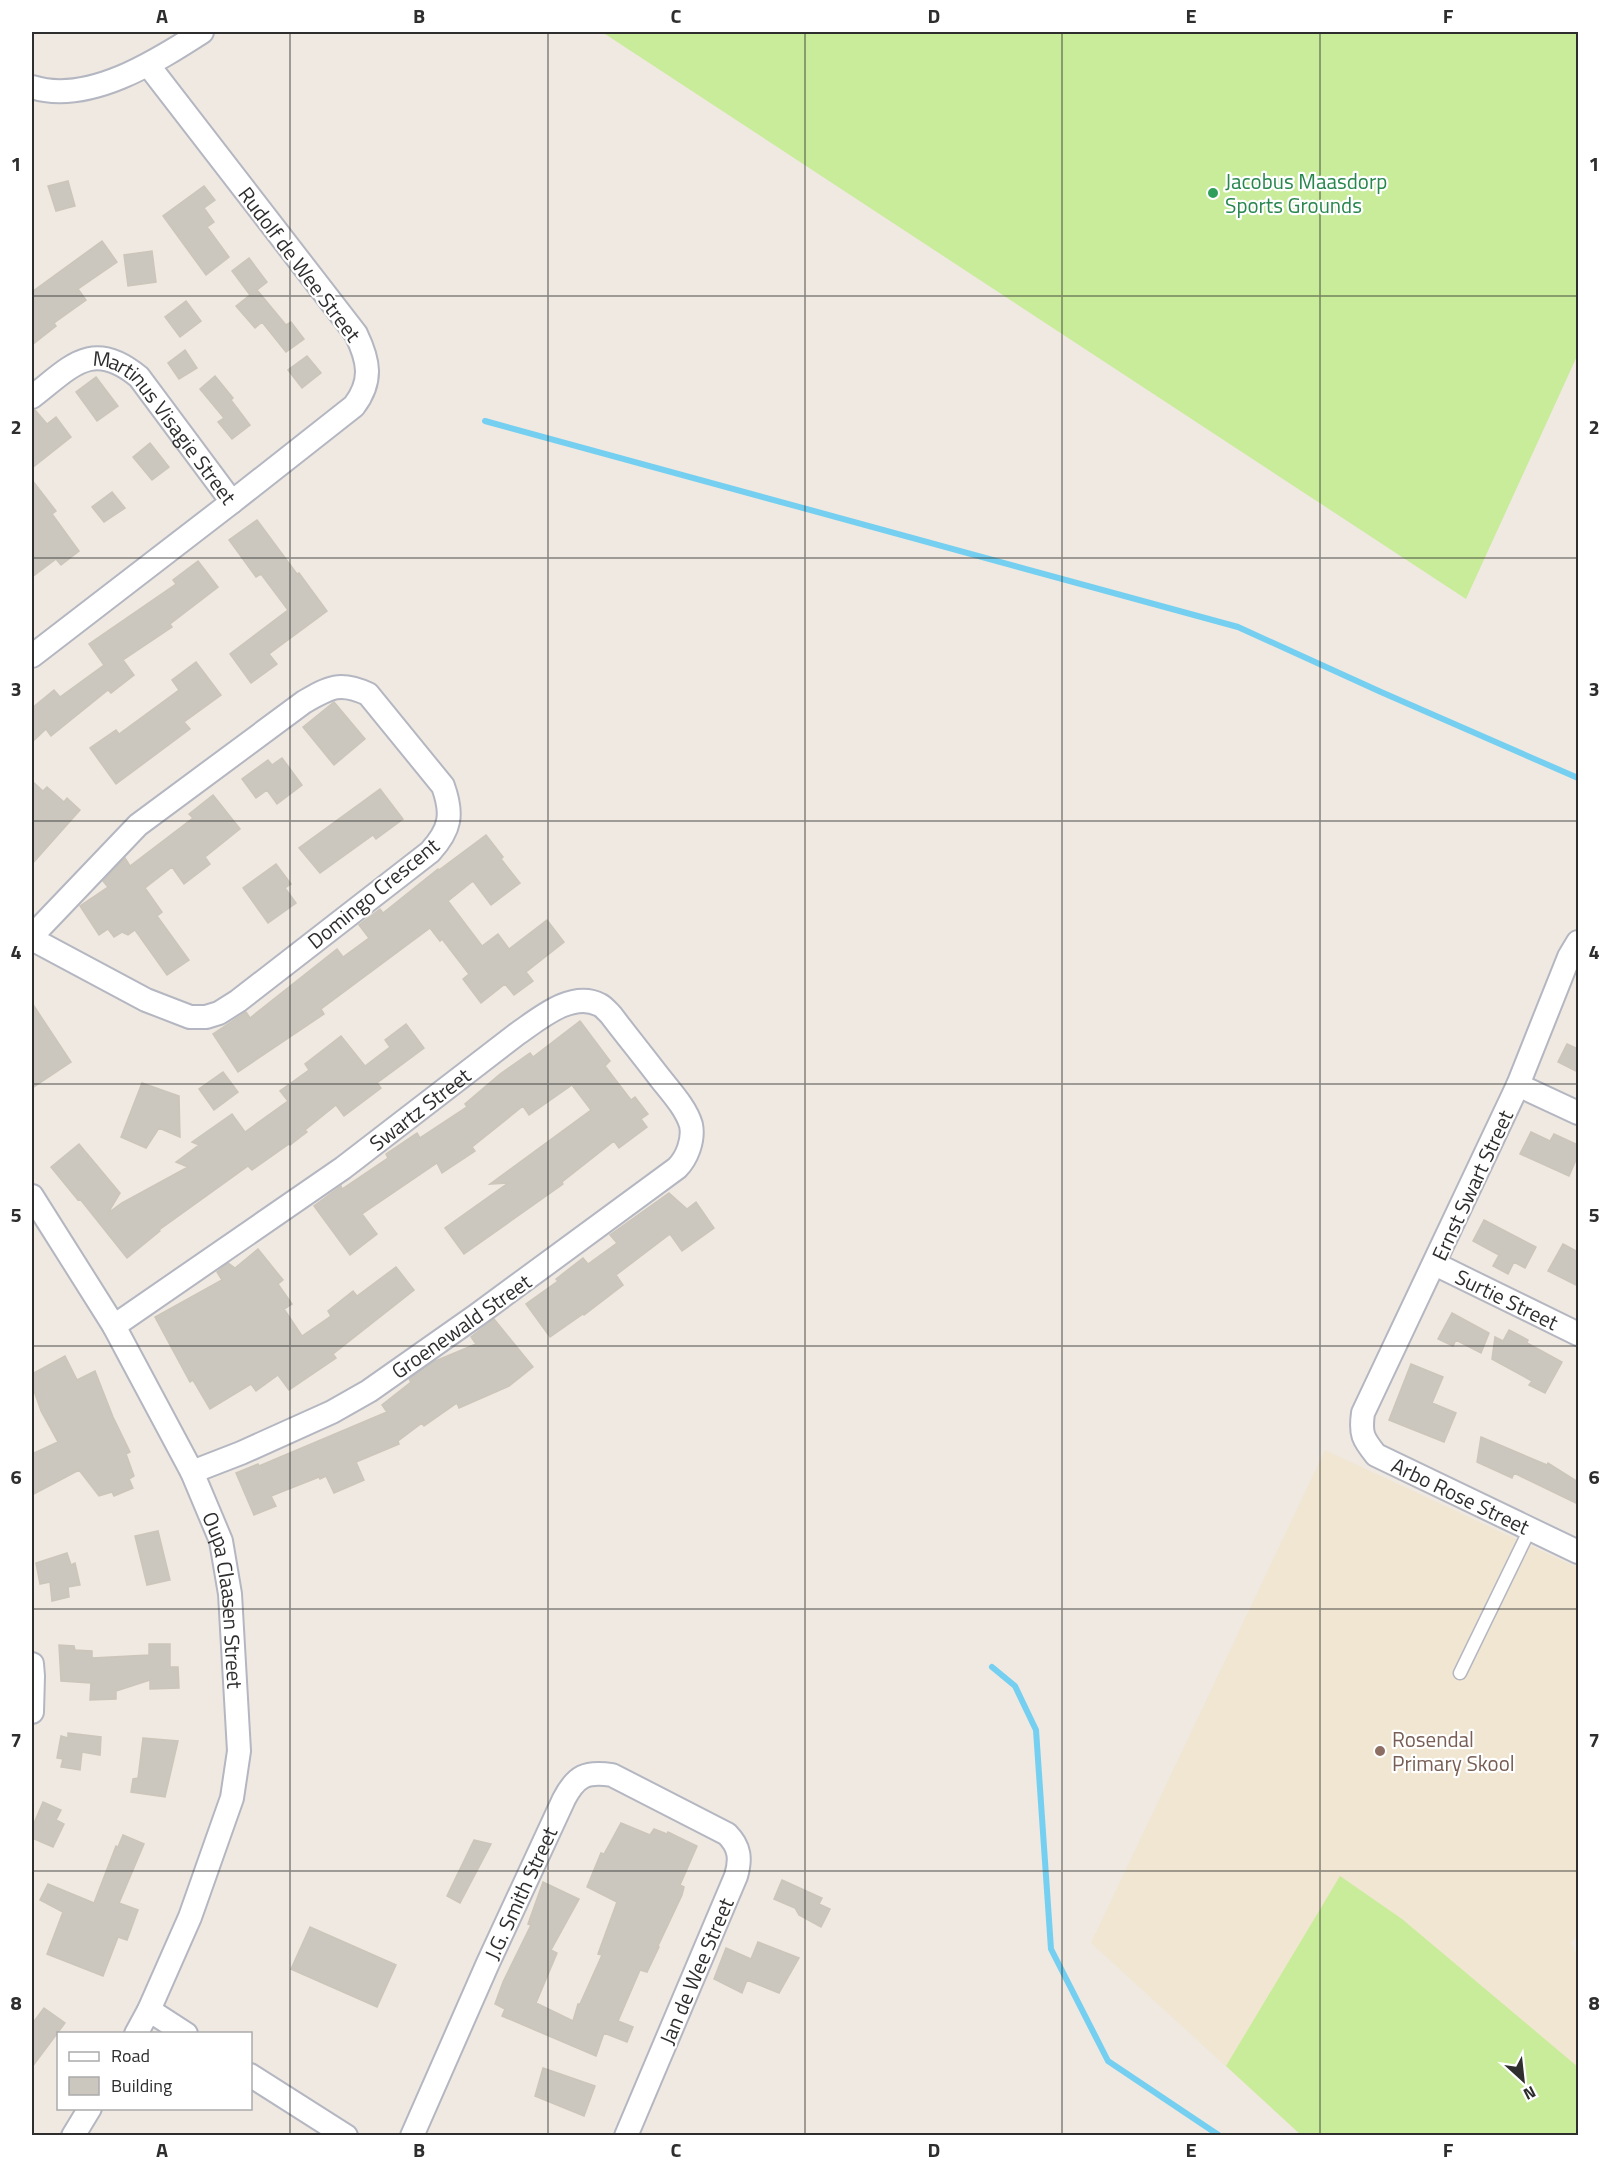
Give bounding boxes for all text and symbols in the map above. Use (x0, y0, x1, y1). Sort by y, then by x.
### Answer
text: A (156, 0, 168, 31)
text: B (413, 0, 425, 31)
text: C (671, 0, 682, 31)
text: D (928, 0, 940, 31)
text: E (1185, 0, 1197, 31)
text: F (1443, 0, 1454, 31)
text: 1 (10, 148, 22, 179)
text: 1 (1588, 148, 1600, 179)
place label: Jacobus Maasdorp Sports Grounds (1225, 165, 1387, 221)
street label: Rudolf de Wee Street (231, 180, 369, 349)
marker: Jacobus Maasdorp Sports Grounds (1206, 186, 1220, 200)
street label: Martinus Visagie Street (91, 342, 245, 512)
text: 2 (10, 411, 22, 442)
text: 2 (1588, 411, 1600, 442)
text: 3 (10, 673, 22, 704)
text: 3 (1588, 673, 1600, 704)
street label: Domingo Crescent (300, 829, 446, 956)
text: 4 (10, 936, 22, 967)
text: 4 (1588, 936, 1600, 967)
street label: Swartz Street (362, 1059, 478, 1158)
street label: Ernst Swart Street (1423, 1104, 1521, 1266)
text: 5 (10, 1199, 22, 1230)
text: 5 (1588, 1199, 1600, 1230)
street label: Surtie Street (1450, 1260, 1564, 1338)
street label: Groenewald Street (384, 1265, 538, 1386)
street label: Arbo Rose Street (1386, 1449, 1536, 1543)
text: 6 (10, 1461, 22, 1492)
text: 6 (1588, 1461, 1600, 1492)
street label: Oupa Claasen Street (194, 1507, 251, 1690)
place label: Rosendal Primary Skool (1392, 1723, 1515, 1779)
text: 7 (10, 1724, 22, 1755)
text: 7 (1588, 1724, 1600, 1755)
marker: Rosendal Primary Skool (1373, 1744, 1387, 1758)
street label: J.G. Smith Street (476, 1821, 565, 1965)
street label: Jan de Wee Street (651, 1892, 742, 2050)
text: 8 (10, 1987, 22, 2018)
text: 8 (1588, 1987, 1600, 2018)
legend (57, 2032, 252, 2110)
text: Road (111, 2042, 150, 2069)
north arrow (1493, 2050, 1553, 2110)
text: Building (111, 2072, 172, 2099)
text: N (1519, 2080, 1540, 2107)
text: A (156, 2134, 168, 2165)
text: B (413, 2134, 425, 2165)
text: C (671, 2134, 682, 2165)
text: D (928, 2134, 940, 2165)
text: E (1185, 2134, 1197, 2165)
text: F (1443, 2134, 1454, 2165)

